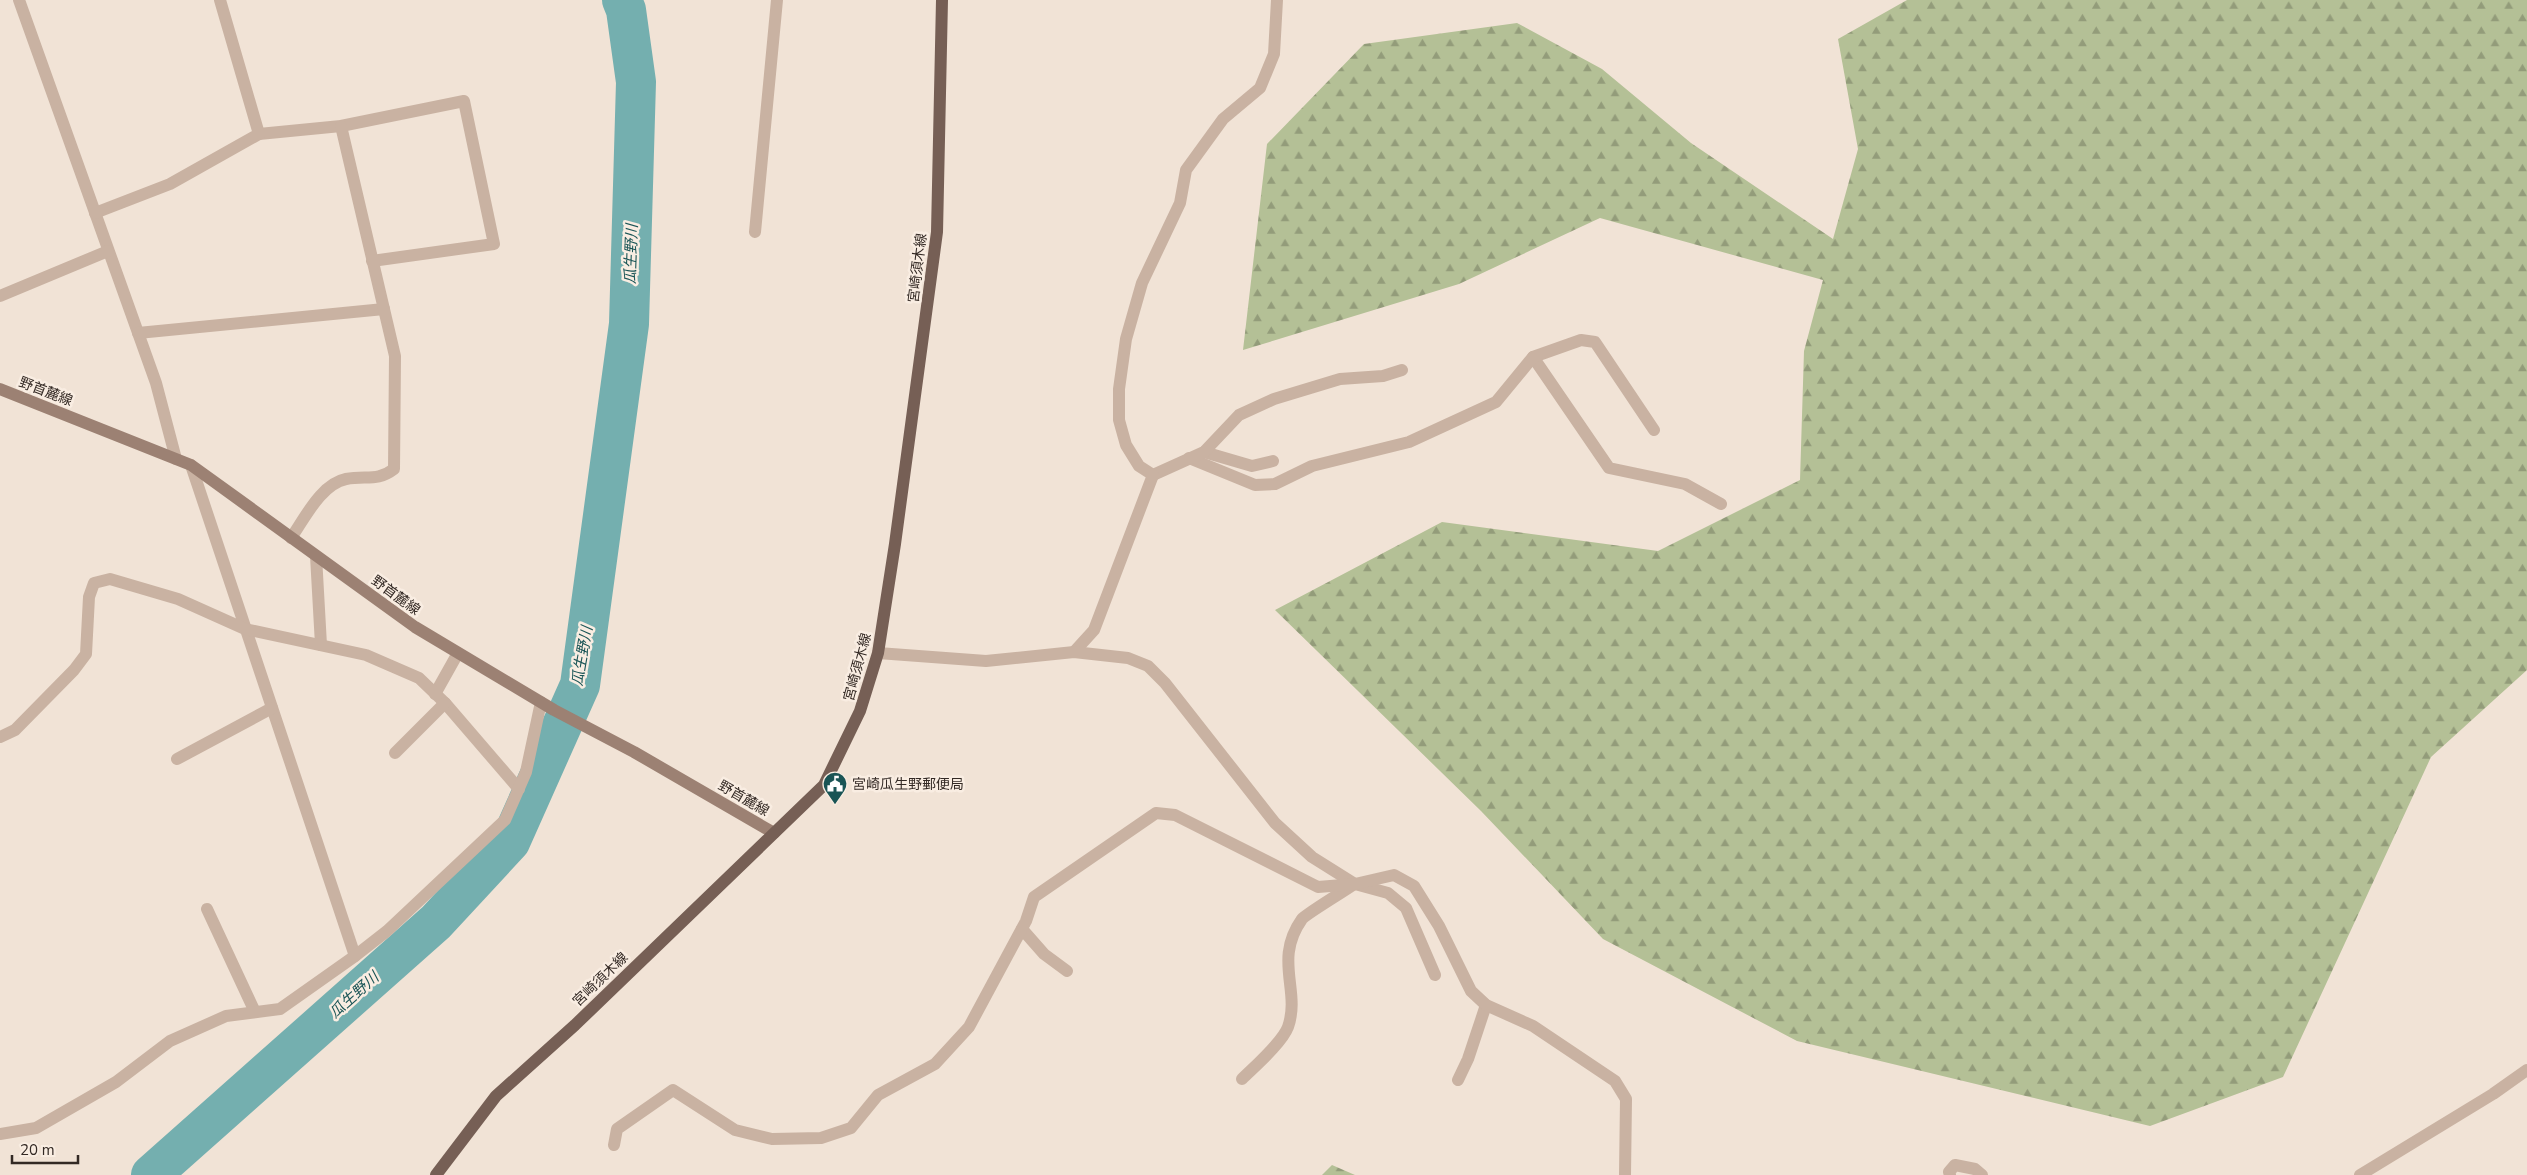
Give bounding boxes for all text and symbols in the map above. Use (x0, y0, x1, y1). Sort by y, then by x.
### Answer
water label: 瓜生野川 (620, 222, 642, 284)
street label: 宮崎須木線 (904, 232, 931, 304)
street label: 野首麓線 (16, 373, 75, 410)
street label: 野首麓線 (367, 571, 424, 620)
water label: 瓜生野川 (567, 623, 597, 687)
street label: 宮崎須木線 (839, 631, 876, 703)
public building icon: 宮崎瓜生野郵便局 (822, 771, 848, 805)
place label: 宮崎瓜生野郵便局 (852, 775, 964, 794)
street label: 野首麓線 (715, 776, 773, 821)
street label: 宮崎須木線 (569, 948, 632, 1011)
water label: 瓜生野川 (325, 966, 384, 1023)
scale bar (12, 1132, 79, 1164)
text: 20 m (20, 1140, 55, 1160)

